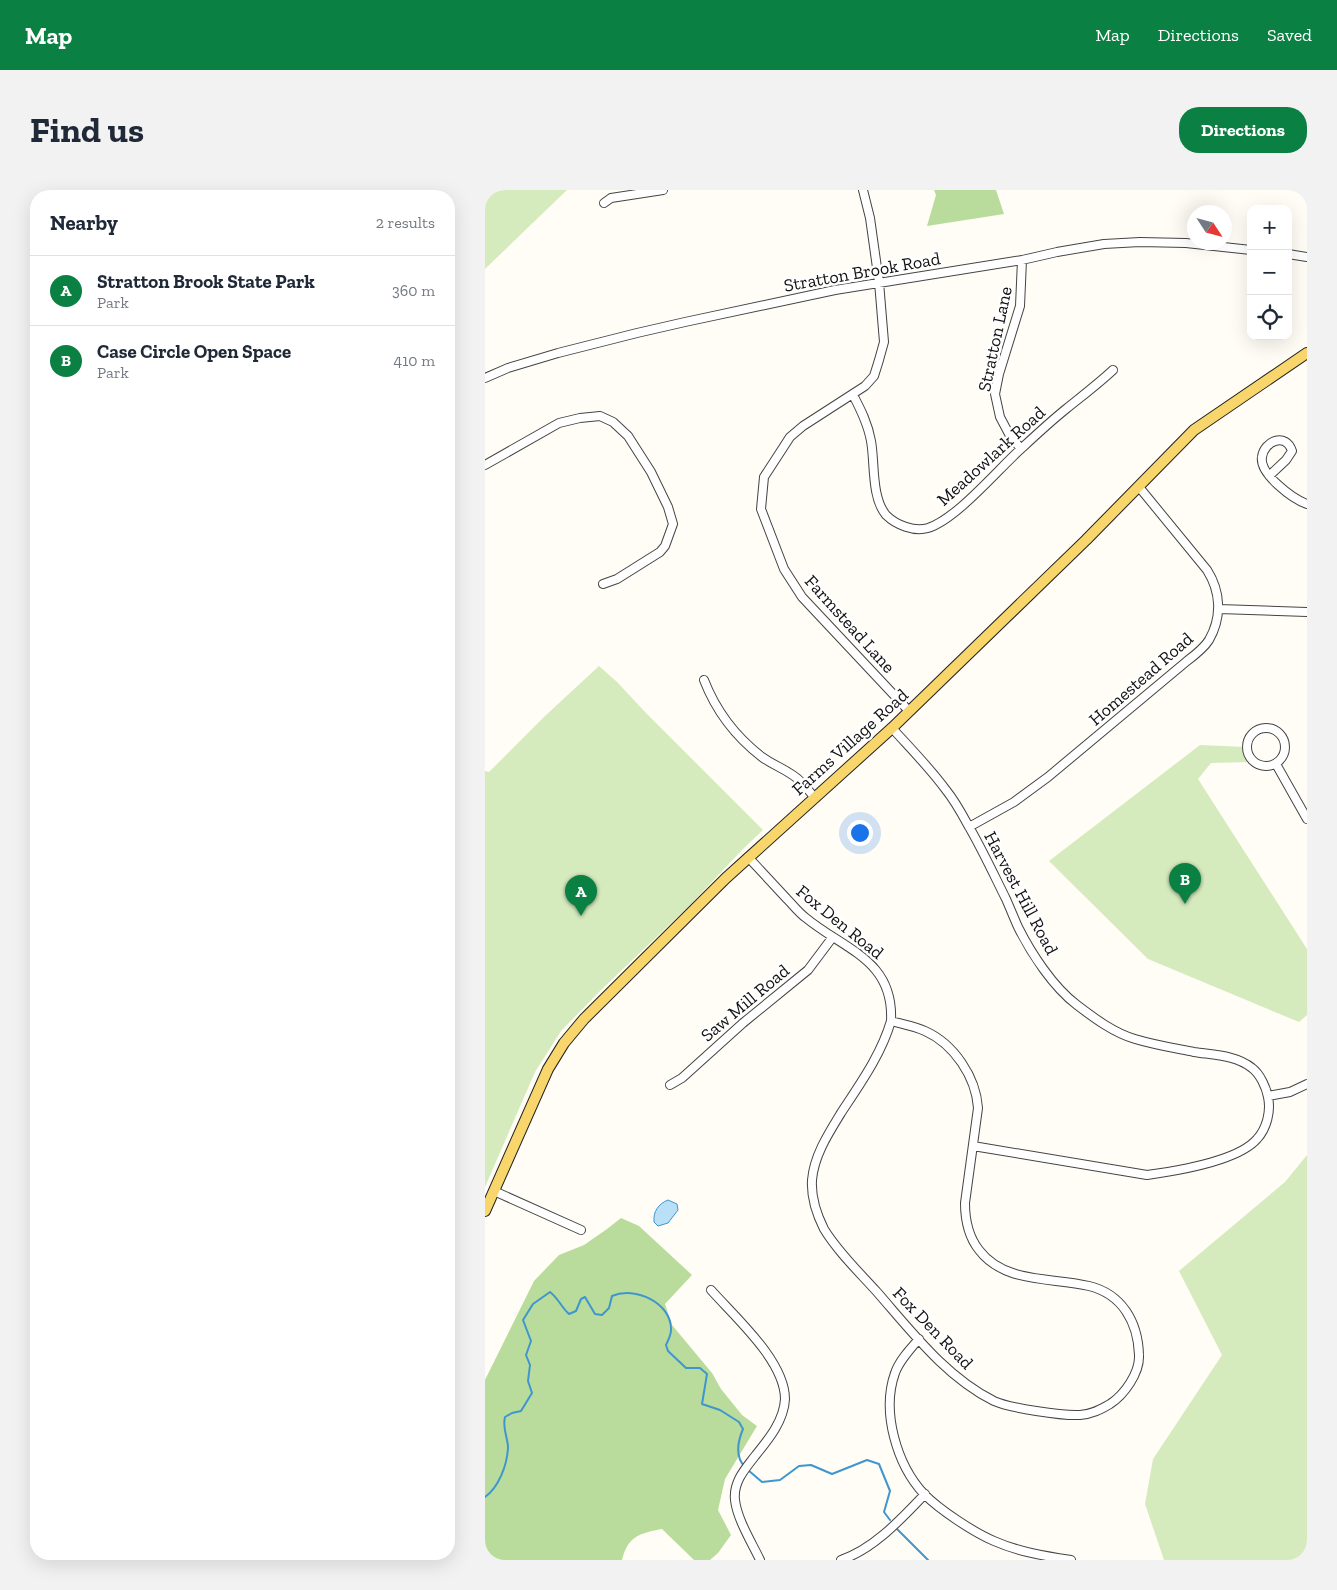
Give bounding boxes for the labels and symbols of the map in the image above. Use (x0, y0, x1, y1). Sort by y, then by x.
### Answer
north arrow (1187, 205, 1232, 250)
street label: Stratton Brook Road (782, 247, 942, 297)
street label: Stratton Lane (973, 284, 1017, 394)
street label: Meadowlark Road (932, 402, 1050, 510)
street label: Farmstead Lane (800, 570, 900, 678)
street label: Homestead Road (1084, 628, 1198, 730)
street label: Farms Village Road (787, 684, 913, 800)
your location (847, 820, 873, 846)
street label: Harvest Hill Road (979, 828, 1063, 959)
pin: B (1169, 863, 1201, 904)
pin: A (565, 875, 597, 916)
street label: Fox Den Road (792, 880, 888, 964)
street label: Saw Mill Road (696, 960, 794, 1046)
street label: Fox Den Road (888, 1282, 978, 1374)

